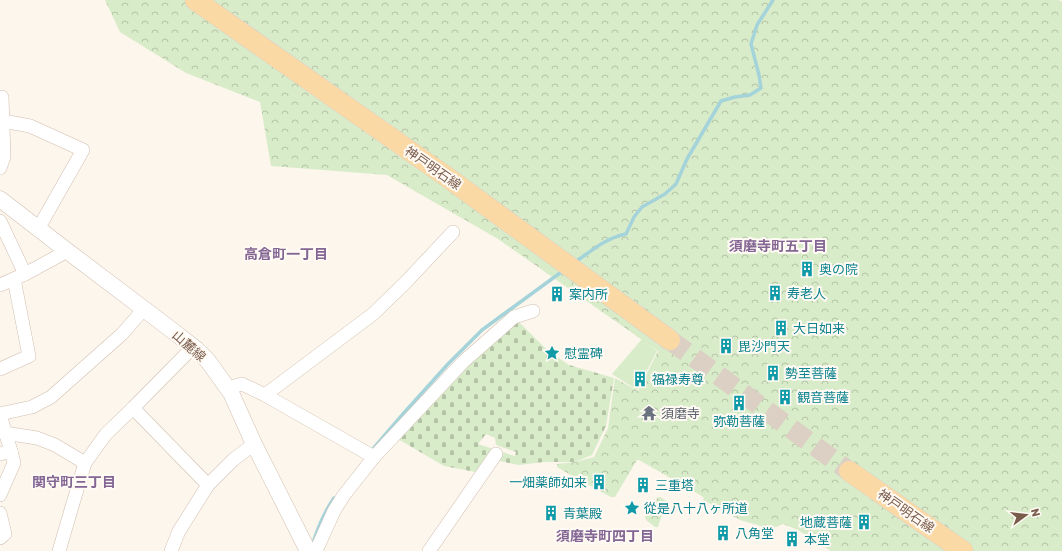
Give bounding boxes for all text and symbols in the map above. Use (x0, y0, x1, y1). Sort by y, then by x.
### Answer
street label: 神戸明石線 (402, 143, 464, 193)
district label: 須磨寺町五丁目 (729, 238, 827, 255)
district label: 高倉町一丁目 (244, 246, 328, 263)
building icon: 奥の院 (798, 260, 816, 278)
place label: 奥の院 (819, 262, 858, 277)
building icon: 寿老人 (766, 284, 784, 302)
building icon: 案内所 (548, 285, 566, 303)
place label: 寿老人 (787, 286, 826, 301)
place label: 案内所 (569, 287, 608, 302)
building icon: 大日如来 (772, 319, 790, 337)
place label: 大日如来 (793, 321, 845, 336)
street label: 山麓線 (169, 328, 209, 364)
building icon: 毘沙門天 (717, 337, 735, 355)
place label: 毘沙門天 (738, 339, 790, 354)
place icon: 慰霊碑 (543, 344, 561, 362)
place label: 慰霊碑 (564, 346, 603, 361)
building icon: 勢至菩薩 (764, 364, 782, 382)
place label: 勢至菩薩 (785, 366, 837, 381)
building icon: 福禄寿尊 (631, 370, 649, 388)
place label: 福禄寿尊 (652, 372, 704, 387)
building icon: 観音菩薩 (776, 388, 794, 406)
place label: 観音菩薩 (797, 390, 849, 405)
building icon: 弥勒菩薩 (730, 394, 748, 412)
temple icon: 須磨寺 (640, 404, 658, 422)
place label: 須磨寺 (661, 406, 700, 421)
place label: 弥勒菩薩 (713, 414, 765, 429)
building icon: 一畑薬師如来 (590, 473, 608, 491)
district label: 関守町三丁目 (32, 474, 116, 491)
place label: 一畑薬師如来 (509, 475, 587, 490)
building icon: 三重塔 (634, 476, 652, 494)
place label: 三重塔 (655, 478, 694, 493)
street label: 神戸明石線 (875, 486, 937, 536)
north arrow (1006, 495, 1046, 535)
place icon: 從是八十八ヶ所道 (623, 499, 641, 517)
place label: 從是八十八ヶ所道 (644, 501, 748, 516)
building icon: 青葉殿 (542, 504, 560, 522)
place label: 青葉殿 (563, 506, 602, 521)
text: N (1028, 507, 1043, 518)
building icon: 地蔵菩薩 (855, 513, 873, 531)
place label: 地蔵菩薩 (800, 515, 852, 530)
building icon: 八角堂 (714, 524, 732, 542)
place label: 八角堂 (735, 526, 774, 541)
district label: 須磨寺町四丁目 (556, 528, 654, 545)
building icon: 本堂 (783, 530, 801, 548)
place label: 本堂 (804, 532, 830, 547)

